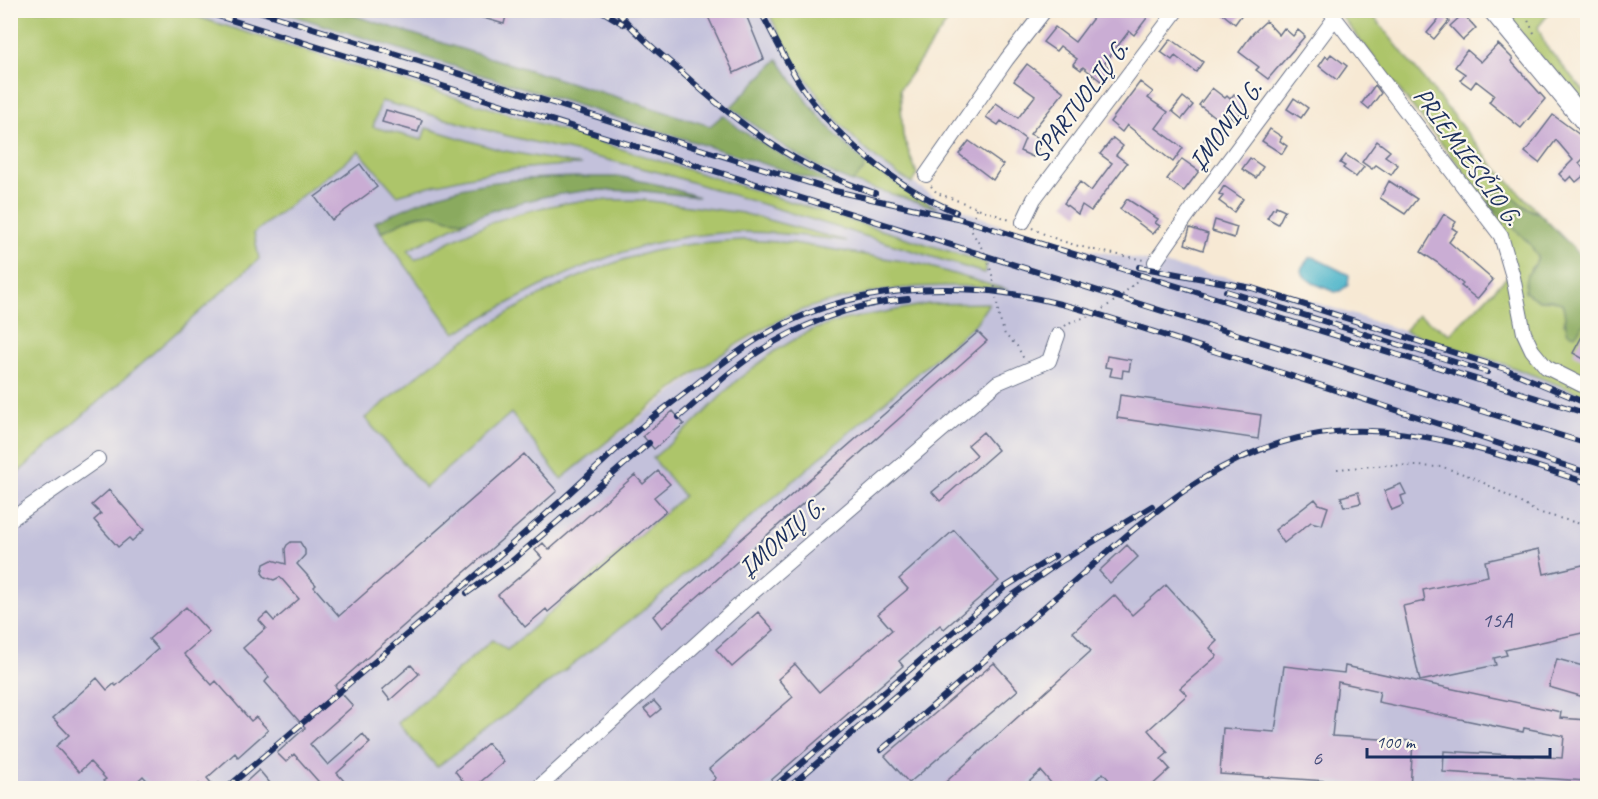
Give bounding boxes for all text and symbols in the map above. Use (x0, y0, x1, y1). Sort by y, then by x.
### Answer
street label: SPARTUOLIŲ G. (1023, 33, 1137, 169)
street label: ĮMONIŲ G. (1181, 73, 1270, 177)
street label: PRIEMIESČIO G. (1406, 81, 1529, 233)
street label: ĮMONIŲ G. (731, 490, 832, 584)
house number: 15A (1482, 606, 1513, 634)
scale bar (1367, 721, 1550, 759)
text: 100 m (1376, 731, 1417, 753)
house number: 6 (1312, 744, 1323, 772)

